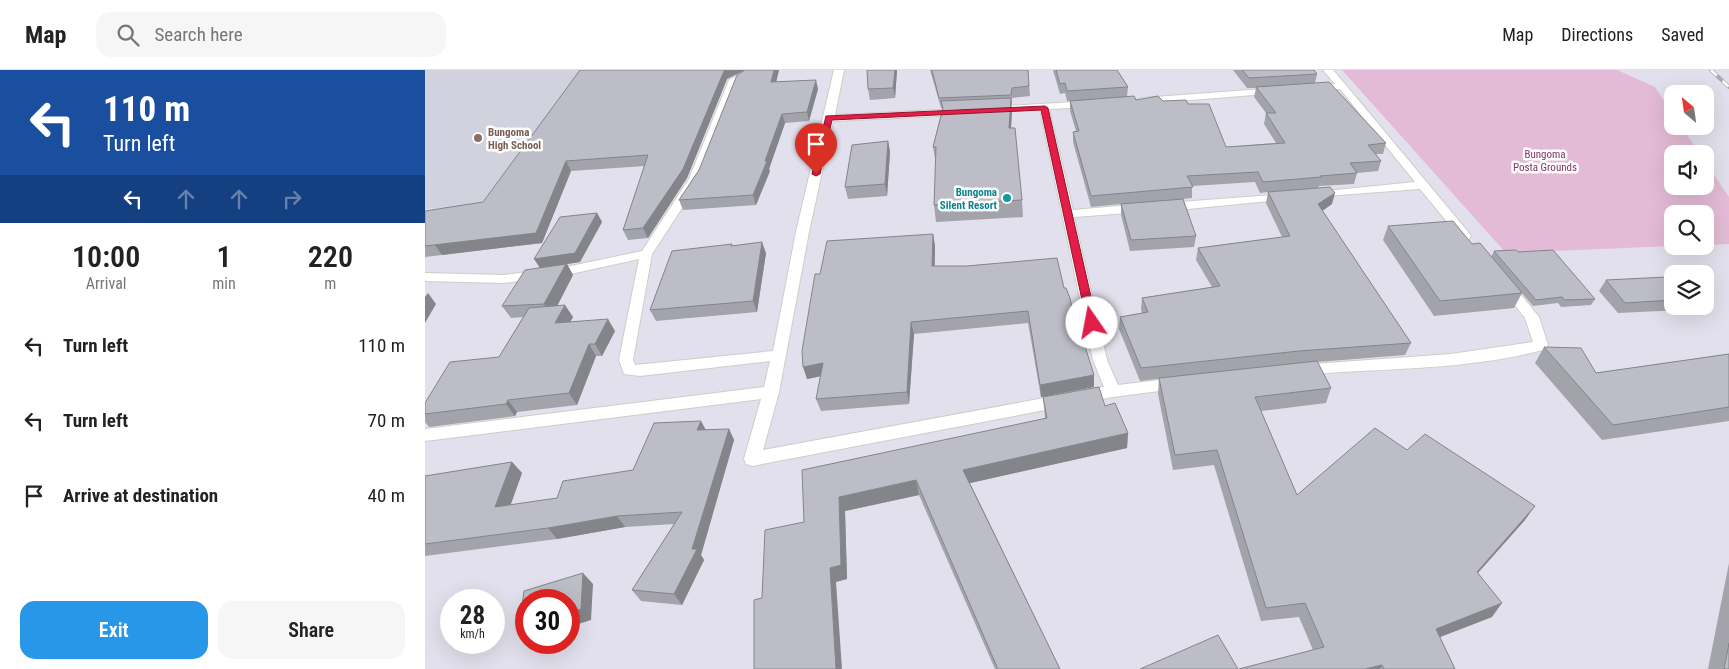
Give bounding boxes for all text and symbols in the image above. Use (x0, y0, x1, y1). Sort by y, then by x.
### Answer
search box (96, 12, 446, 57)
text: Map (25, 21, 66, 49)
icon: search (114, 21, 142, 49)
text: Search here (154, 23, 243, 46)
text: Map (1502, 24, 1533, 45)
text: Directions (1561, 24, 1633, 45)
text: Saved (1661, 24, 1704, 45)
north arrow (1664, 85, 1714, 135)
map controls (1664, 85, 1714, 315)
text: 110 m (103, 89, 190, 130)
icon: left (20, 90, 85, 155)
pin (795, 123, 837, 174)
place label: Bungoma High School (488, 126, 541, 152)
icon: arrive (802, 130, 830, 158)
text: Turn left (103, 131, 175, 156)
marker: Bungoma High School (472, 132, 484, 144)
button: sound (1664, 145, 1714, 195)
park label: Bungoma Posta Grounds (1513, 148, 1577, 174)
icon: left (119, 185, 147, 213)
icon: ahead (172, 185, 200, 213)
icon: ahead (225, 185, 253, 213)
icon: right (278, 185, 306, 213)
place label: Bungoma Silent Resort (940, 186, 998, 212)
marker: Bungoma Silent Resort (1001, 192, 1013, 204)
button: search (1664, 205, 1714, 255)
text: 10:00 (72, 239, 140, 274)
text: 1 (216, 239, 232, 274)
text: 220 (308, 239, 353, 274)
button: layers (1664, 265, 1714, 315)
text: Arrival (86, 274, 126, 293)
text: min (212, 274, 236, 293)
text: m (324, 274, 336, 293)
position arrow (1065, 296, 1117, 348)
icon: left (20, 332, 48, 360)
text: Turn left (63, 334, 128, 357)
text: 110 m (358, 334, 405, 357)
icon: left (20, 407, 48, 435)
text: Turn left (63, 409, 128, 432)
text: 70 m (368, 409, 405, 432)
icon: arrive (20, 482, 48, 510)
text: Arrive at destination (63, 484, 218, 507)
text: 40 m (368, 484, 405, 507)
speed limit sign: 30 (515, 589, 580, 654)
button: Exit (20, 601, 208, 659)
button: Share (218, 601, 405, 659)
text: 28 (460, 601, 485, 630)
text: km/h (460, 627, 485, 641)

